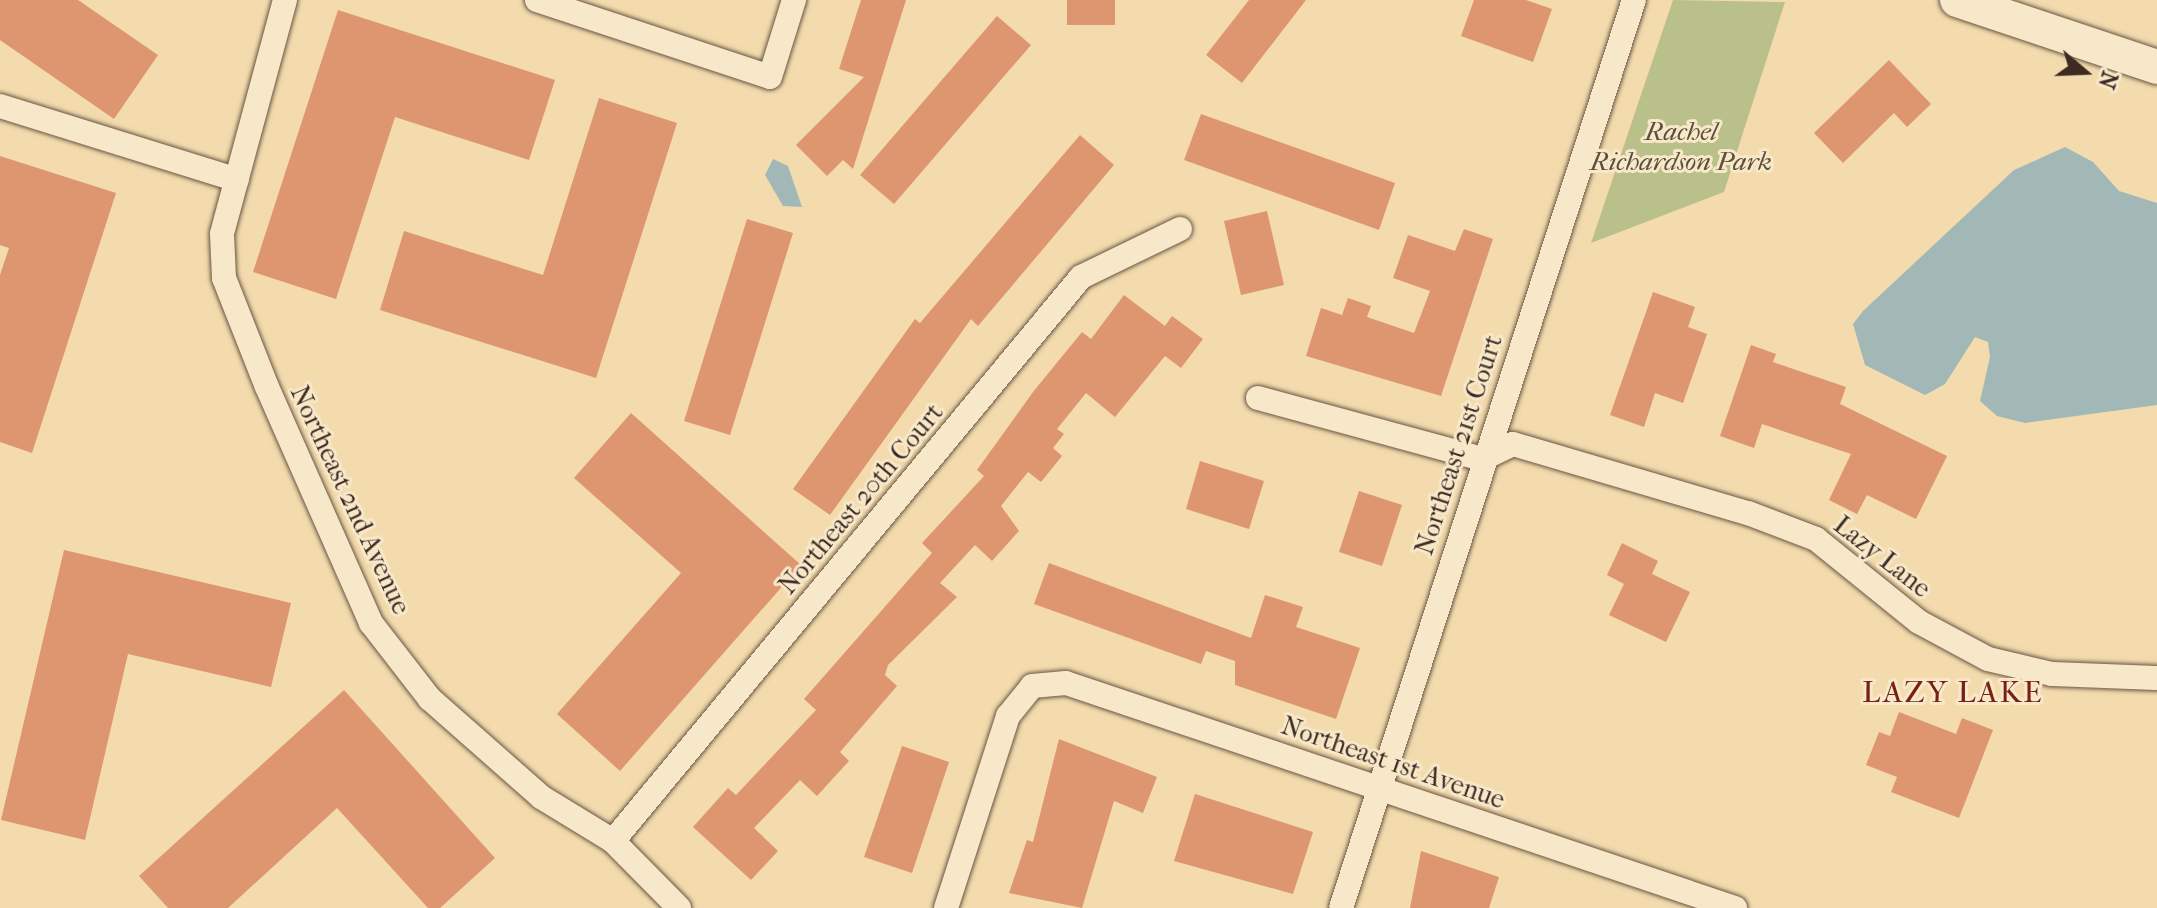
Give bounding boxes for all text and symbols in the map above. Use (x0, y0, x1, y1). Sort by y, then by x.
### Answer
north arrow (2045, 32, 2125, 112)
text: N (2093, 68, 2123, 92)
park label: Rachel Richardson Park (1590, 116, 1772, 178)
street label: Northeast 21st Court (1409, 331, 1509, 559)
street label: Northeast 2nd Avenue (283, 381, 417, 619)
street label: Northeast 20th Court (772, 397, 950, 601)
street label: Lazy Lane (1827, 510, 1937, 604)
district label: LAZY LAKE (1862, 675, 2044, 711)
street label: Northeast 1st Avenue (1277, 710, 1509, 816)

